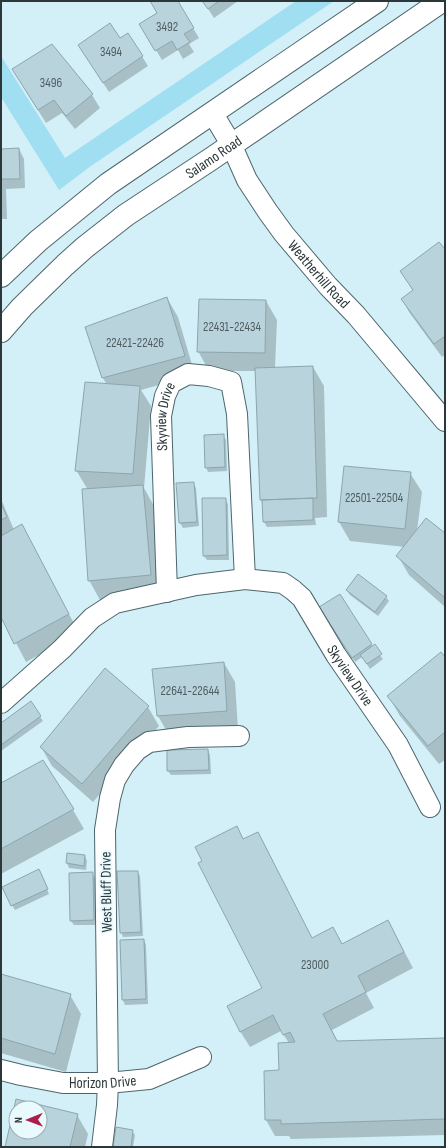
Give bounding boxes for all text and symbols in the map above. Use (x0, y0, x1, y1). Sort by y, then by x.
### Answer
house number: 3492 (156, 19, 178, 35)
house number: 3494 (100, 44, 123, 60)
house number: 3496 (40, 75, 62, 91)
street label: Salamo Road (182, 132, 246, 183)
street label: Weatherhill Road (283, 236, 354, 313)
house number: 22431-22434 (203, 319, 262, 335)
house number: 22421-22426 (106, 335, 164, 351)
street label: Skyview Drive (152, 379, 180, 451)
house number: 22501-22504 (345, 490, 404, 506)
street label: Skyview Drive (322, 642, 377, 710)
house number: 22641-22644 (160, 683, 220, 699)
street label: West Bluff Drive (96, 851, 117, 933)
house number: 23000 (301, 957, 329, 973)
street label: Horizon Drive (69, 1071, 137, 1093)
north arrow (8, 1100, 48, 1140)
text: N (12, 1117, 25, 1123)

